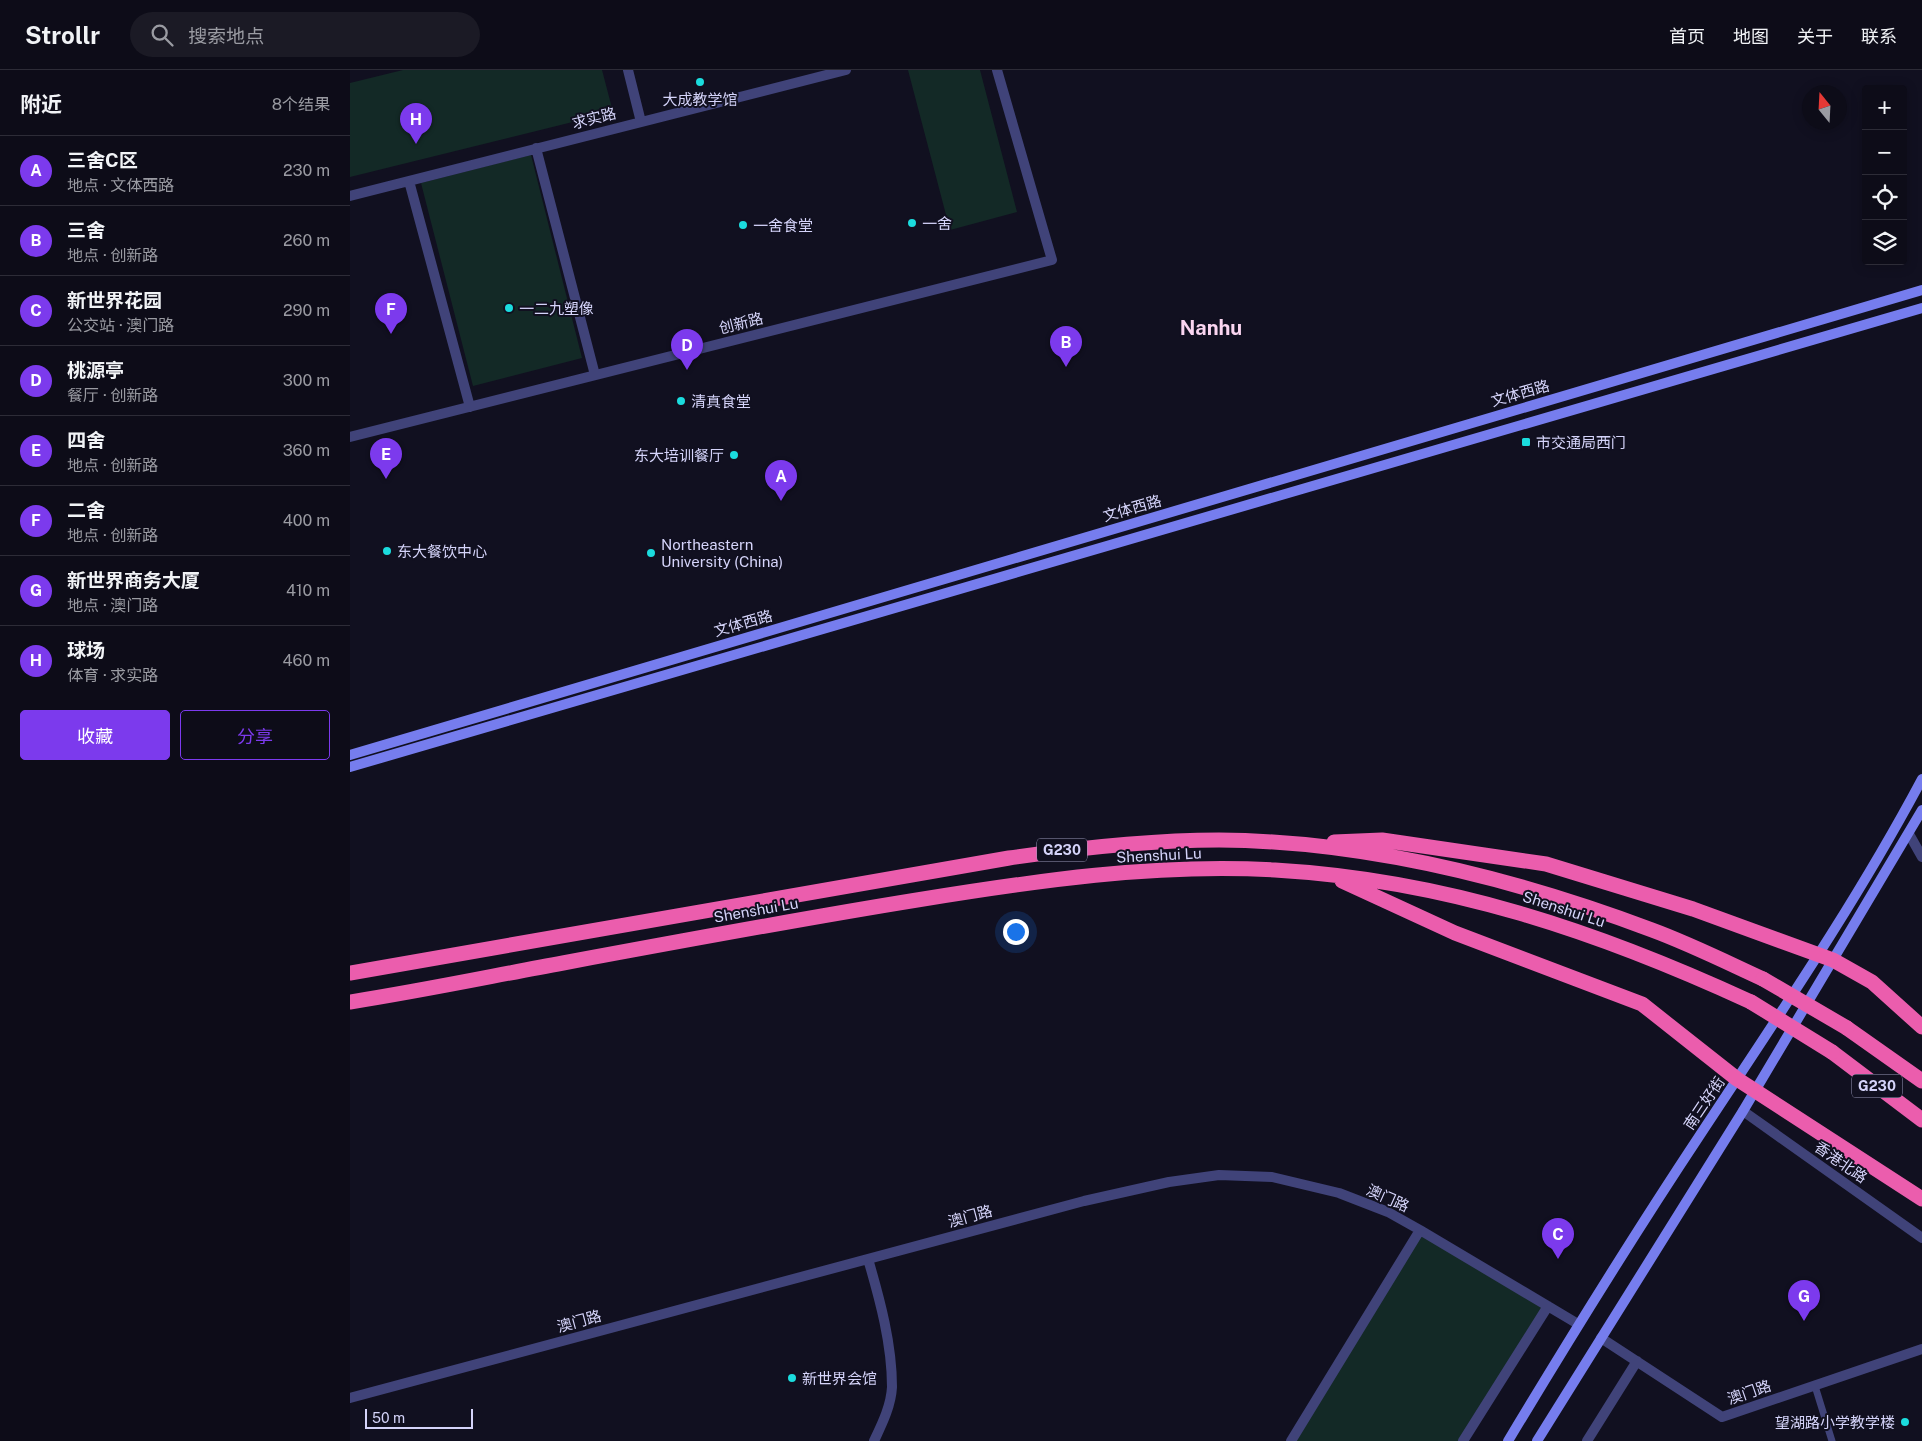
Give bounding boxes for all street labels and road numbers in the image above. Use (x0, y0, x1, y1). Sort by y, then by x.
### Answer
street label: 求实路 (570, 104, 618, 132)
street label: 创新路 (717, 309, 765, 337)
street label: 文体西路 (1489, 377, 1551, 409)
street label: 文体西路 (1101, 492, 1163, 524)
street label: 文体西路 (712, 607, 774, 639)
road number: G230 (1037, 838, 1087, 862)
street label: Shenshui Lu (1116, 844, 1202, 866)
street label: Shenshui Lu (1521, 888, 1607, 930)
street label: Shenshui Lu (712, 894, 800, 926)
street label: 南三好街 (1680, 1073, 1728, 1133)
road number: G230 (1852, 1074, 1902, 1098)
street label: 香港北路 (1812, 1138, 1870, 1186)
street label: 澳门路 (1364, 1181, 1412, 1215)
street label: 澳门路 (946, 1202, 994, 1230)
street label: 澳门路 (555, 1307, 603, 1335)
street label: 澳门路 (1725, 1377, 1773, 1407)

